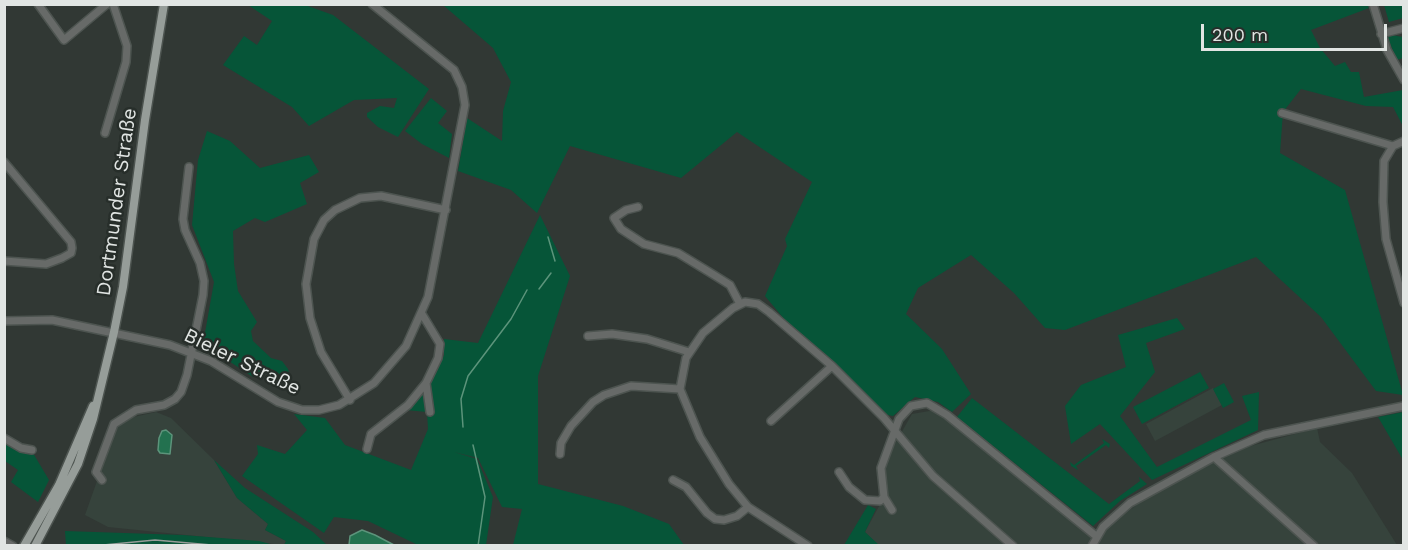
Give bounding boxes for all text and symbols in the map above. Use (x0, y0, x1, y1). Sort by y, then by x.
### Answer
scale bar (1204, 12, 1390, 50)
text: 200 m (1212, 24, 1268, 45)
street label: Dortmunder Straße (92, 107, 142, 297)
street label: Bieler Straße (180, 323, 304, 401)

